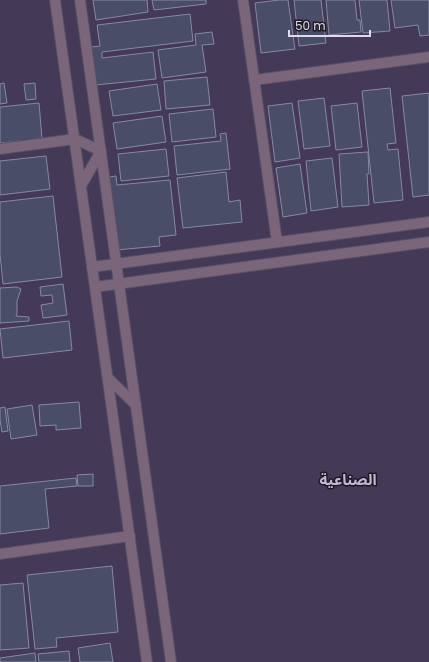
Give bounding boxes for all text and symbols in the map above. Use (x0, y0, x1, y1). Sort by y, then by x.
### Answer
scale bar (289, 12, 370, 38)
text: 50 m (295, 17, 326, 34)
district label: الصناعية (320, 469, 376, 490)

